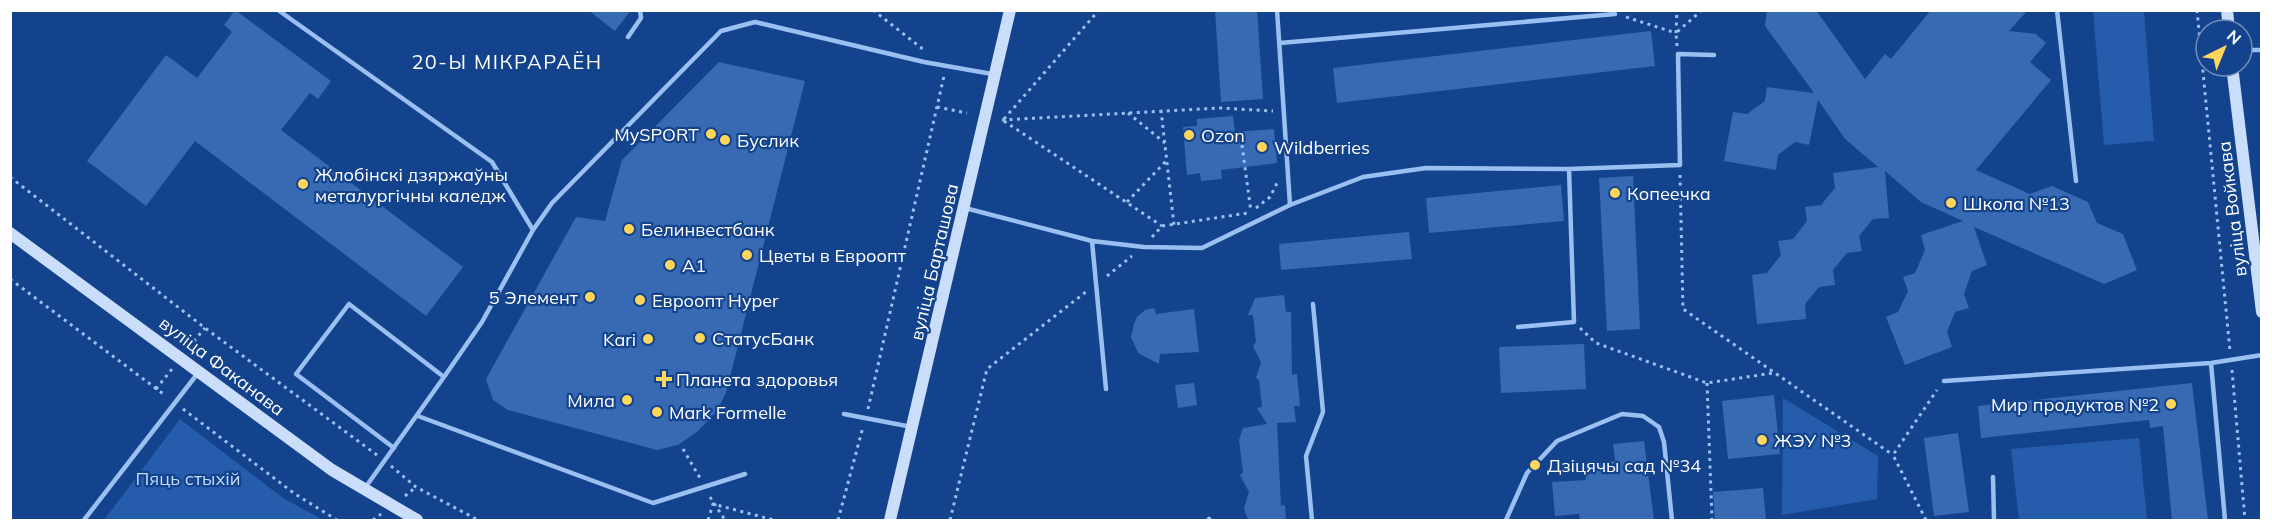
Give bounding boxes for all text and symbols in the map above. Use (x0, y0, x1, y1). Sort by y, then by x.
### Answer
north arrow (2194, 18, 2254, 78)
text: N (2223, 26, 2245, 48)
district label: 20-Ы МІКРАРАЁН (411, 49, 603, 74)
place label: MySPORT (614, 123, 699, 146)
place label: Ozon (1201, 124, 1245, 147)
marker: MySPORT (704, 127, 718, 141)
marker: Ozon (1182, 128, 1196, 142)
place label: Буслик (737, 129, 799, 152)
marker: Буслик (718, 133, 732, 147)
place label: Wildberries (1274, 136, 1370, 159)
marker: Wildberries (1255, 140, 1269, 154)
street label: вуліца Войкава (2212, 140, 2252, 278)
place label: Жлобінскі дзяржаўны металургічны каледж (315, 163, 508, 207)
marker: Жлобінскі дзяржаўны металургічны каледж (296, 177, 310, 191)
street label: вуліца Барташова (905, 181, 963, 343)
place label: Копеечка (1627, 182, 1711, 205)
marker: Копеечка (1608, 186, 1622, 200)
place label: Школа №13 (1963, 192, 2070, 215)
marker: Школа №13 (1944, 196, 1958, 210)
place label: Белинвестбанк (641, 218, 775, 241)
marker: Белинвестбанк (622, 222, 636, 236)
place label: Цветы в Евроопт (759, 244, 907, 267)
marker: Цветы в Евроопт (740, 248, 754, 262)
place label: A1 (682, 254, 706, 277)
marker: A1 (663, 258, 677, 272)
place label: 5 Элемент (489, 286, 579, 309)
place label: Евроопт Hyper (652, 289, 779, 312)
marker: 5 Элемент (583, 290, 597, 304)
marker: Евроопт Hyper (633, 293, 647, 307)
street label: вуліца Факанава (155, 311, 289, 421)
place label: СтатусБанк (712, 327, 814, 350)
place label: Kari (603, 328, 636, 351)
marker: СтатусБанк (693, 331, 707, 345)
marker: Kari (641, 332, 655, 346)
place label: Планета здоровья (676, 368, 838, 391)
marker: Планета здоровья (657, 372, 671, 386)
place label: Мила (567, 389, 615, 412)
marker: Мила (620, 393, 634, 407)
place label: Мир продуктов №2 (1991, 393, 2159, 416)
marker: Мир продуктов №2 (2164, 397, 2178, 411)
place label: Mark Formelle (669, 401, 786, 424)
marker: Mark Formelle (650, 405, 664, 419)
place label: ЖЭУ №3 (1774, 429, 1851, 452)
marker: ЖЭУ №3 (1755, 433, 1769, 447)
place label: Дзіцячы сад №34 (1547, 454, 1701, 477)
marker: Дзіцячы сад №34 (1528, 458, 1542, 472)
park label: Пяць стыхій (136, 467, 240, 490)

